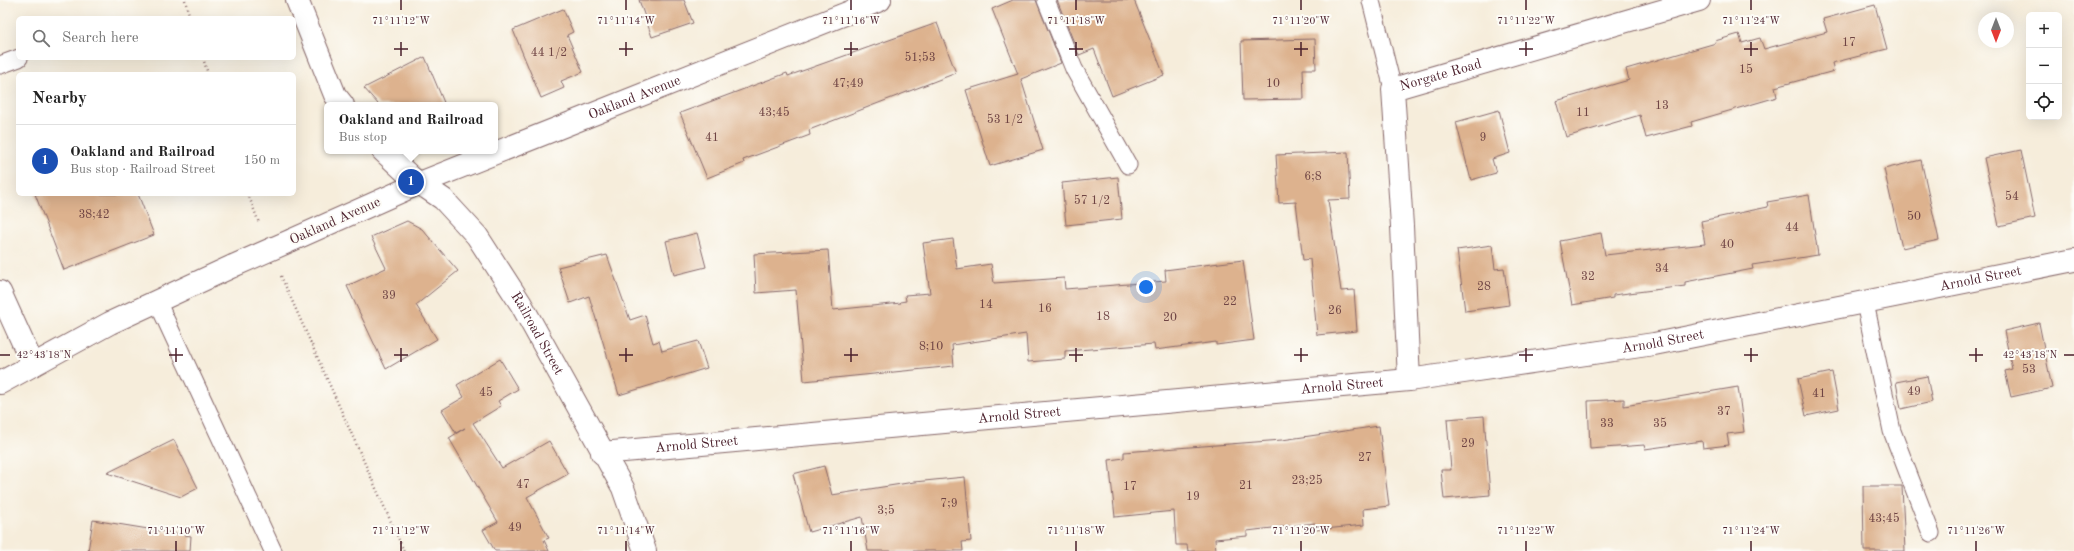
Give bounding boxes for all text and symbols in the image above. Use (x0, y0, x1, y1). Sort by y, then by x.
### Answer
north arrow (1978, 12, 2014, 48)
map controls (2026, 12, 2062, 120)
button: + (2026, 12, 2062, 48)
search box (16, 16, 296, 60)
text: 71°11'12"W (372, 16, 430, 26)
text: 71°11'14"W (597, 16, 655, 26)
text: 71°11'16"W (822, 16, 880, 26)
text: 71°11'18"W (1047, 16, 1105, 26)
text: 71°11'20"W (1272, 16, 1330, 26)
text: 71°11'22"W (1497, 16, 1555, 26)
text: 71°11'24"W (1722, 16, 1780, 26)
icon: search (30, 27, 52, 49)
text: Search here (62, 31, 139, 46)
house number: 17 (1842, 37, 1856, 49)
house number: 44 1/2 (531, 47, 567, 59)
button: − (2026, 48, 2062, 84)
house number: 51;53 (904, 51, 936, 64)
street label: Norgate Road (1398, 57, 1483, 94)
house number: 15 (1739, 63, 1753, 76)
street label: Oakland Avenue (586, 73, 683, 122)
house number: 47;49 (832, 78, 864, 90)
house number: 10 (1266, 78, 1280, 90)
button: locate (2026, 84, 2062, 120)
text: Nearby (32, 90, 87, 107)
house number: 13 (1655, 100, 1669, 112)
popup (324, 102, 498, 154)
house number: 43;45 (758, 106, 790, 119)
house number: 11 (1576, 107, 1590, 119)
text: Oakland and Railroad (338, 113, 484, 128)
house number: 53 1/2 (987, 113, 1023, 126)
text: Bus stop (338, 131, 387, 144)
house number: 41 (705, 132, 719, 144)
house number: 9 (1480, 132, 1486, 144)
text: Oakland and Railroad (70, 145, 215, 160)
text: 1 (41, 154, 49, 167)
text: 150 m (243, 154, 280, 167)
text: Bus stop · Railroad Street (70, 163, 215, 176)
pin: 1 (398, 167, 424, 197)
house number: 6;8 (1304, 171, 1322, 183)
house number: 54 (2005, 190, 2019, 203)
house number: 57 1/2 (1074, 194, 1110, 207)
street label: Oakland Avenue (287, 195, 383, 247)
house number: 38;42 (78, 209, 110, 221)
house number: 50 (1907, 210, 1921, 223)
house number: 44 (1785, 222, 1799, 234)
house number: 40 (1720, 239, 1734, 251)
house number: 34 (1655, 263, 1669, 275)
street label: Arnold Street (1938, 264, 2023, 294)
house number: 32 (1581, 271, 1595, 283)
your location (1136, 277, 1156, 297)
house number: 28 (1477, 281, 1491, 293)
house number: 39 (382, 290, 396, 302)
street label: Railroad Street (508, 290, 566, 377)
house number: 22 (1223, 296, 1237, 308)
house number: 14 (979, 299, 993, 311)
house number: 16 (1038, 303, 1052, 315)
house number: 26 (1328, 305, 1342, 317)
house number: 18 (1096, 311, 1110, 323)
house number: 20 (1163, 312, 1177, 324)
street label: Arnold Street (1621, 327, 1705, 356)
house number: 8;10 (919, 341, 943, 353)
text: 42°43'18"N (17, 350, 72, 360)
text: 42°43'18"N (2003, 350, 2058, 360)
house number: 53 (2022, 363, 2036, 376)
street label: Arnold Street (1300, 375, 1384, 397)
house number: 45 (479, 386, 493, 399)
house number: 49 (1907, 386, 1921, 398)
house number: 41 (1812, 388, 1826, 400)
street label: Arnold Street (977, 405, 1061, 426)
house number: 37 (1717, 406, 1731, 418)
house number: 35 (1653, 417, 1667, 430)
house number: 33 (1600, 418, 1614, 430)
street label: Arnold Street (655, 434, 739, 455)
house number: 29 (1461, 438, 1475, 450)
house number: 27 (1358, 452, 1372, 464)
house number: 23;25 (1291, 474, 1323, 487)
house number: 47 (516, 479, 530, 491)
house number: 21 (1239, 480, 1253, 492)
house number: 17 (1123, 481, 1137, 493)
house number: 19 (1186, 491, 1200, 503)
house number: 7;9 (940, 498, 958, 510)
house number: 3;5 (877, 504, 895, 517)
house number: 43;45 (1868, 512, 1900, 525)
house number: 49 (508, 522, 522, 534)
text: 71°11'10"W (147, 526, 205, 536)
text: 71°11'12"W (372, 526, 430, 536)
text: 71°11'14"W (597, 526, 655, 536)
text: 71°11'16"W (822, 526, 880, 536)
text: 71°11'18"W (1047, 526, 1105, 536)
text: 71°11'20"W (1272, 526, 1330, 536)
text: 71°11'22"W (1497, 526, 1555, 536)
text: 71°11'24"W (1722, 526, 1780, 536)
text: 71°11'26"W (1947, 526, 2005, 536)

